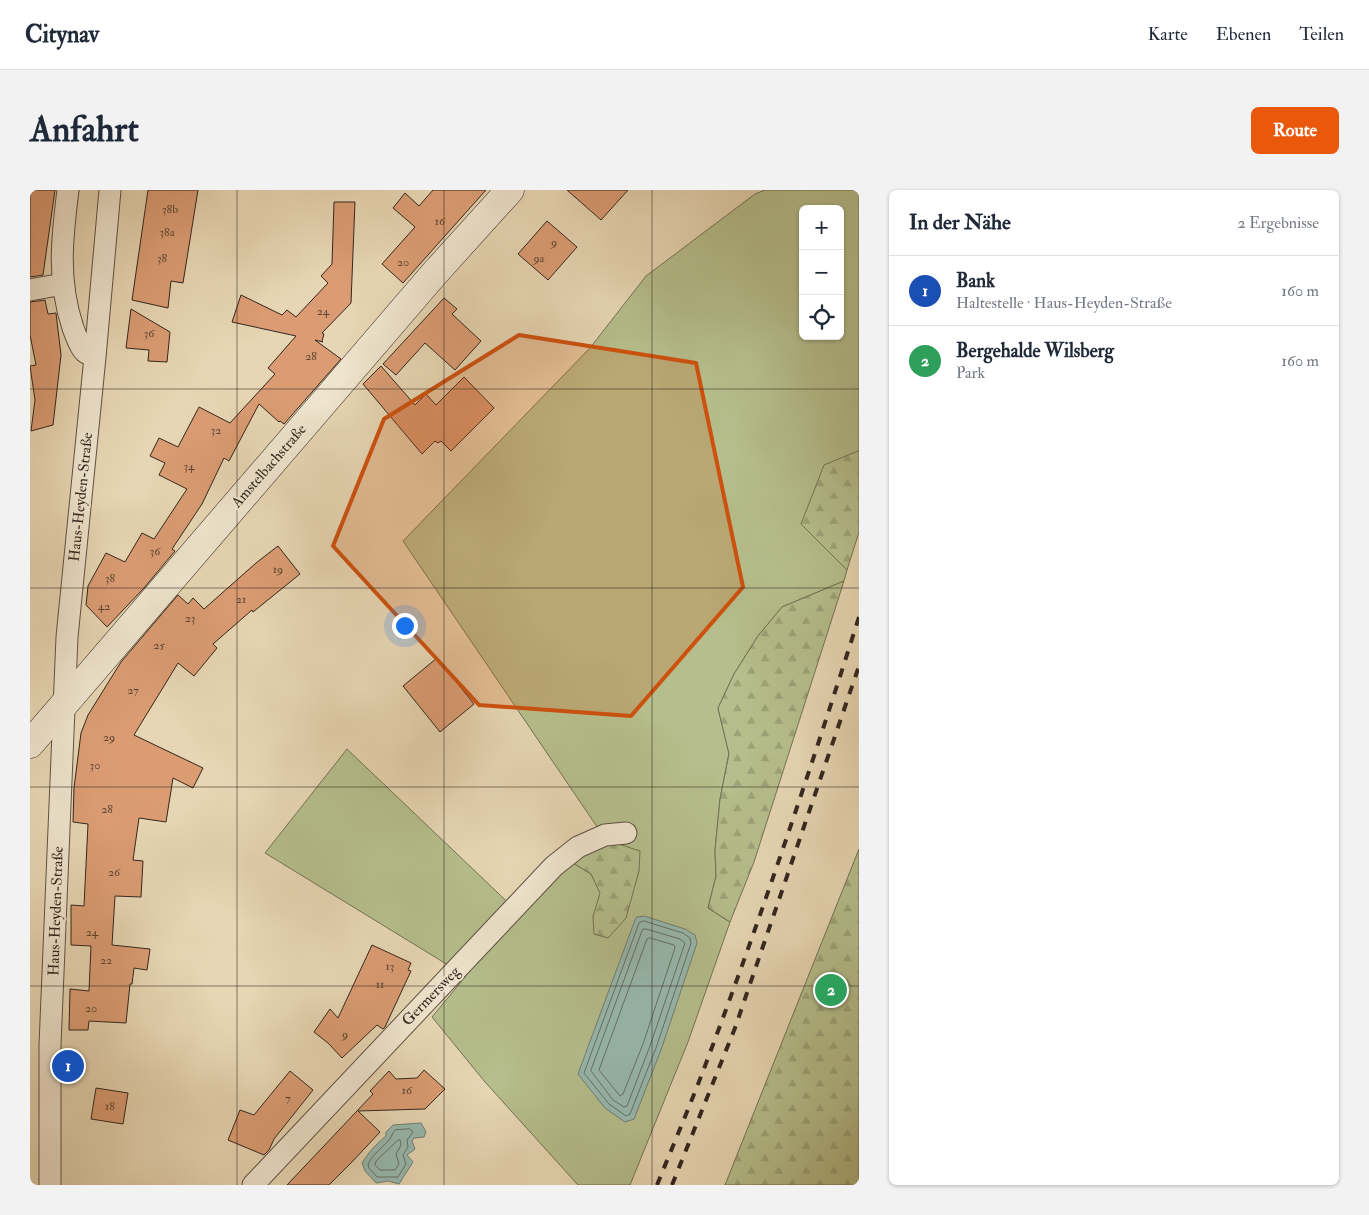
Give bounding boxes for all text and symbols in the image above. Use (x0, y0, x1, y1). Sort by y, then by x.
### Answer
text: Citynav (25, 19, 99, 50)
text: Karte (1148, 23, 1188, 46)
text: Ebenen (1216, 23, 1271, 46)
text: Teilen (1299, 23, 1344, 46)
button: Route (1251, 107, 1339, 154)
text: Anfahrt (30, 108, 139, 152)
house number: 38b (162, 202, 178, 217)
map controls (799, 205, 844, 340)
button: + (799, 205, 844, 250)
text: In der Nähe (909, 209, 1011, 236)
text: 2 Ergebnisse (1238, 213, 1319, 233)
house number: 16 (435, 214, 446, 229)
house number: 38a (159, 225, 176, 240)
house number: 9 (550, 235, 557, 250)
button: − (799, 250, 844, 295)
house number: 38 (157, 251, 167, 266)
house number: 9a (532, 251, 546, 266)
house number: 20 (397, 255, 409, 270)
text: Bank (956, 269, 995, 293)
text: 1 (922, 281, 928, 301)
text: 160 m (1281, 281, 1319, 301)
text: Haltestelle · Haus-Heyden-Straße (956, 293, 1172, 313)
button: locate (799, 295, 844, 340)
house number: 24 (317, 304, 330, 319)
house number: 36 (144, 326, 155, 341)
text: Bergehalde Wilsberg (956, 339, 1114, 363)
house number: 28 (305, 349, 317, 364)
text: 2 (921, 351, 929, 371)
text: 160 m (1281, 351, 1319, 371)
text: Park (956, 363, 985, 383)
street label: Amstelbachstraße (227, 420, 311, 513)
house number: 32 (211, 423, 221, 438)
street label: Haus-Heyden-Straße (65, 432, 97, 562)
house number: 34 (183, 459, 195, 474)
house number: 36 (150, 544, 161, 559)
house number: 19 (273, 562, 283, 577)
house number: 38 (105, 571, 115, 586)
house number: 21 (236, 592, 246, 607)
house number: 42 (98, 599, 110, 614)
house number: 23 (185, 611, 195, 626)
your location (392, 613, 418, 639)
house number: 25 (153, 638, 165, 653)
house number: 27 (127, 683, 139, 698)
house number: 29 (103, 730, 115, 745)
house number: 30 (90, 758, 100, 773)
house number: 28 (101, 802, 113, 817)
street label: Haus-Heyden-Straße (44, 846, 68, 976)
house number: 26 (108, 865, 121, 880)
house number: 24 (86, 925, 99, 940)
house number: 22 (100, 953, 112, 968)
house number: 13 (386, 959, 394, 974)
street label: Germersweg (398, 962, 465, 1030)
pin: 2 (815, 971, 847, 1009)
house number: 11 (376, 977, 384, 992)
house number: 20 (85, 1001, 97, 1016)
house number: 9 (341, 1027, 348, 1042)
pin: 1 (52, 1047, 84, 1085)
house number: 16 (402, 1083, 413, 1098)
house number: 7 (285, 1091, 291, 1106)
house number: 18 (105, 1099, 115, 1114)

